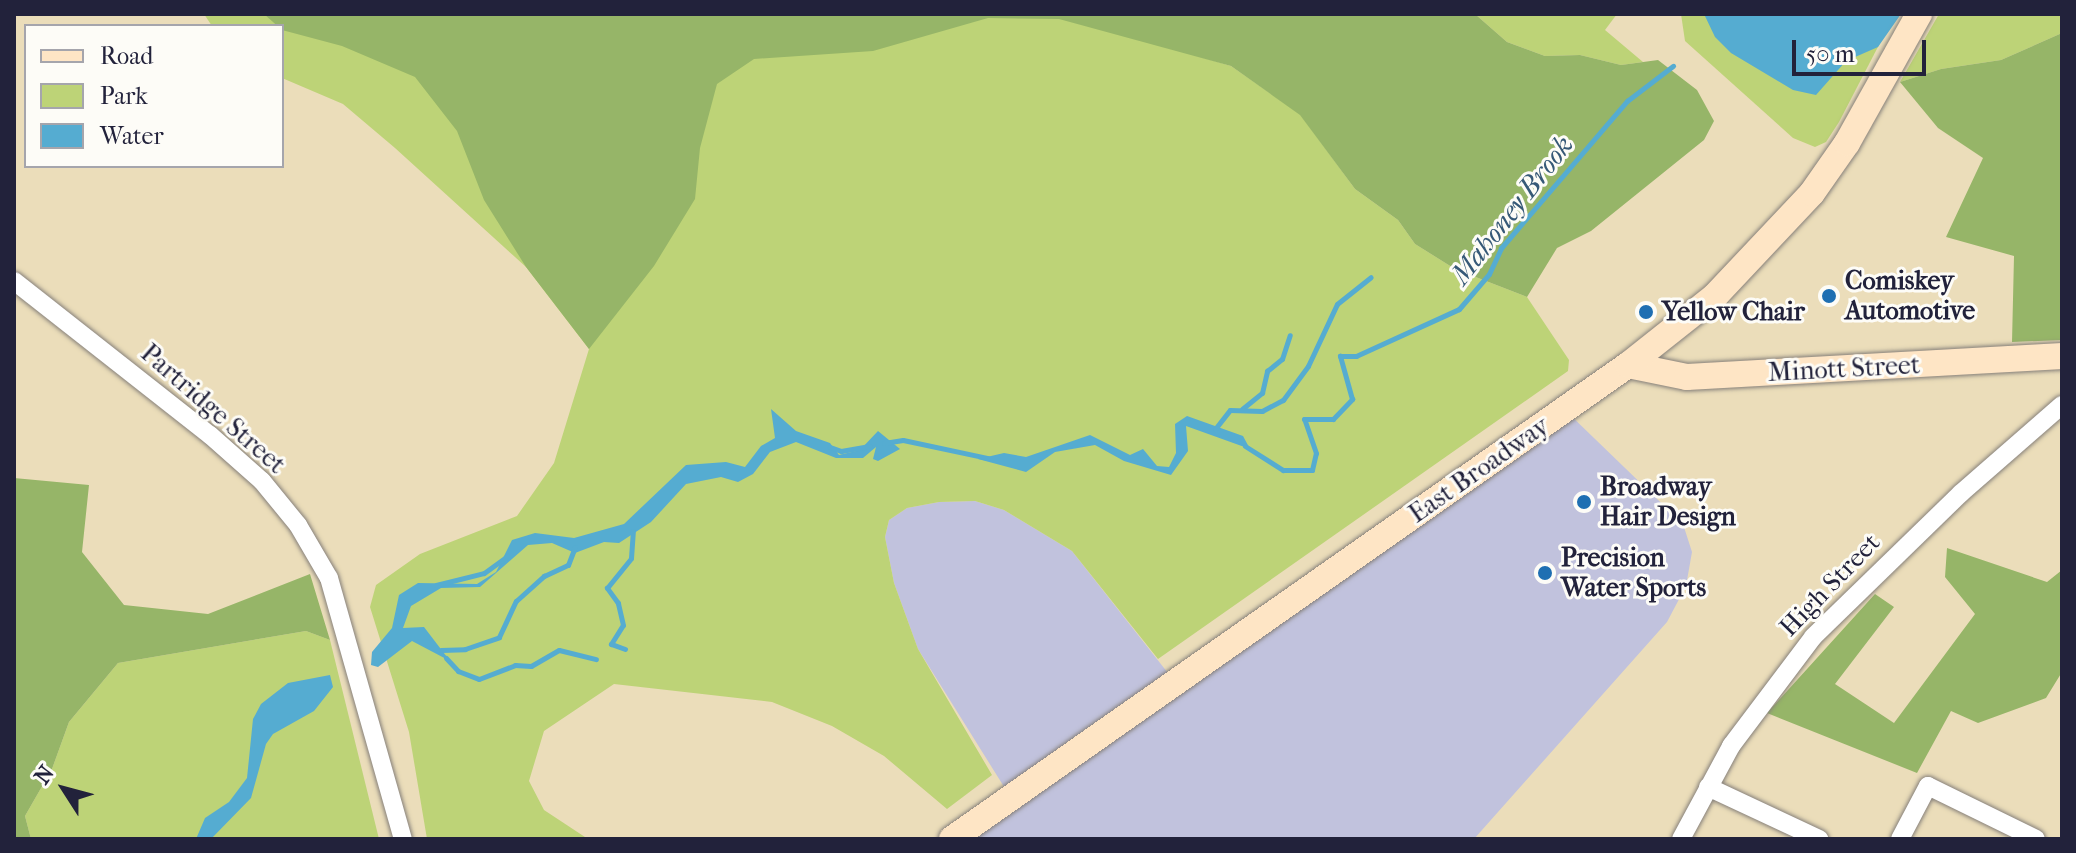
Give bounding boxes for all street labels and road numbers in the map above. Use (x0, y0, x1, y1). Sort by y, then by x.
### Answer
street label: Partridge Street (134, 338, 292, 480)
street label: Minott Street (1767, 349, 1921, 389)
street label: East Broadway (1403, 410, 1555, 530)
street label: High Street (1773, 527, 1887, 643)

